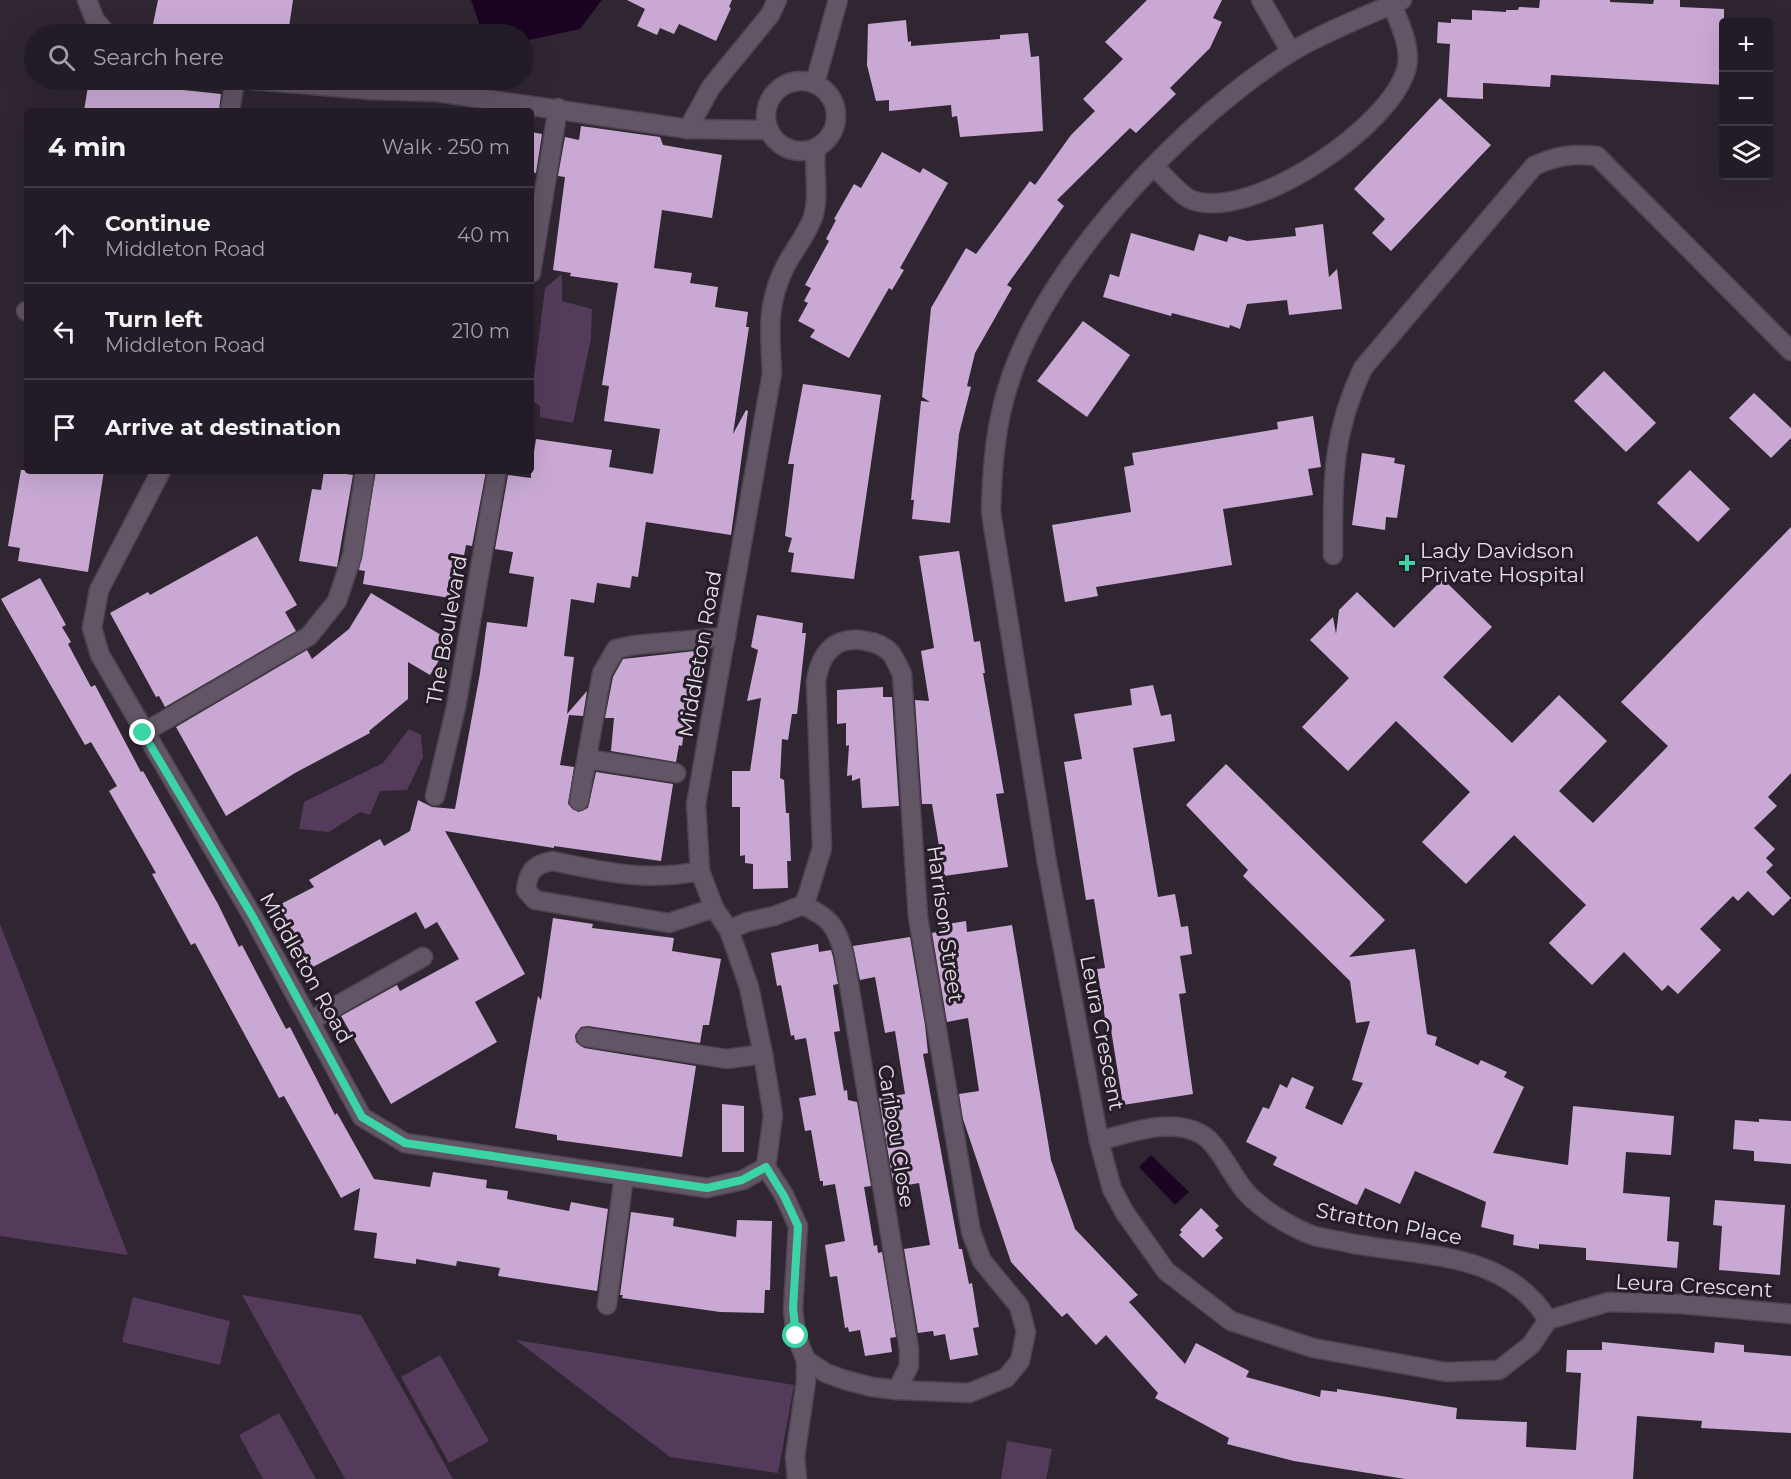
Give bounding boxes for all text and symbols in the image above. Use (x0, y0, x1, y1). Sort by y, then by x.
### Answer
map controls (1719, 18, 1773, 180)
button: + (1719, 18, 1773, 72)
search box (24, 24, 534, 90)
icon: search (45, 41, 78, 74)
text: Search here (93, 44, 224, 71)
button: − (1719, 72, 1773, 126)
button: layers (1719, 126, 1773, 180)
text: 4 min (48, 131, 126, 163)
text: Walk · 250 m (382, 135, 510, 159)
text: Continue (105, 210, 211, 237)
icon: ahead (48, 219, 81, 252)
text: 40 m (457, 223, 510, 247)
text: Middleton Road (105, 237, 265, 261)
text: Turn left (105, 306, 203, 333)
icon: left (48, 315, 81, 348)
text: 210 m (452, 319, 510, 343)
text: Middleton Road (105, 333, 265, 357)
icon: arrive (48, 411, 81, 444)
text: Arrive at destination (105, 414, 341, 441)
place label: Lady Davidson Private Hospital (1420, 538, 1585, 587)
street label: The Boulevard (421, 553, 472, 707)
marker: Lady Davidson Private Hospital (1398, 554, 1416, 572)
street label: Middleton Road (673, 569, 726, 739)
route end (129, 719, 155, 745)
street label: Harrison Street (922, 844, 969, 1004)
street label: Middleton Road (255, 888, 358, 1047)
street label: Leura Crescent (1075, 953, 1130, 1113)
street label: Caribou Close (873, 1063, 920, 1209)
street label: Stratton Place (1314, 1197, 1464, 1250)
street label: Leura Crescent (1615, 1269, 1773, 1302)
route start (782, 1322, 808, 1348)

